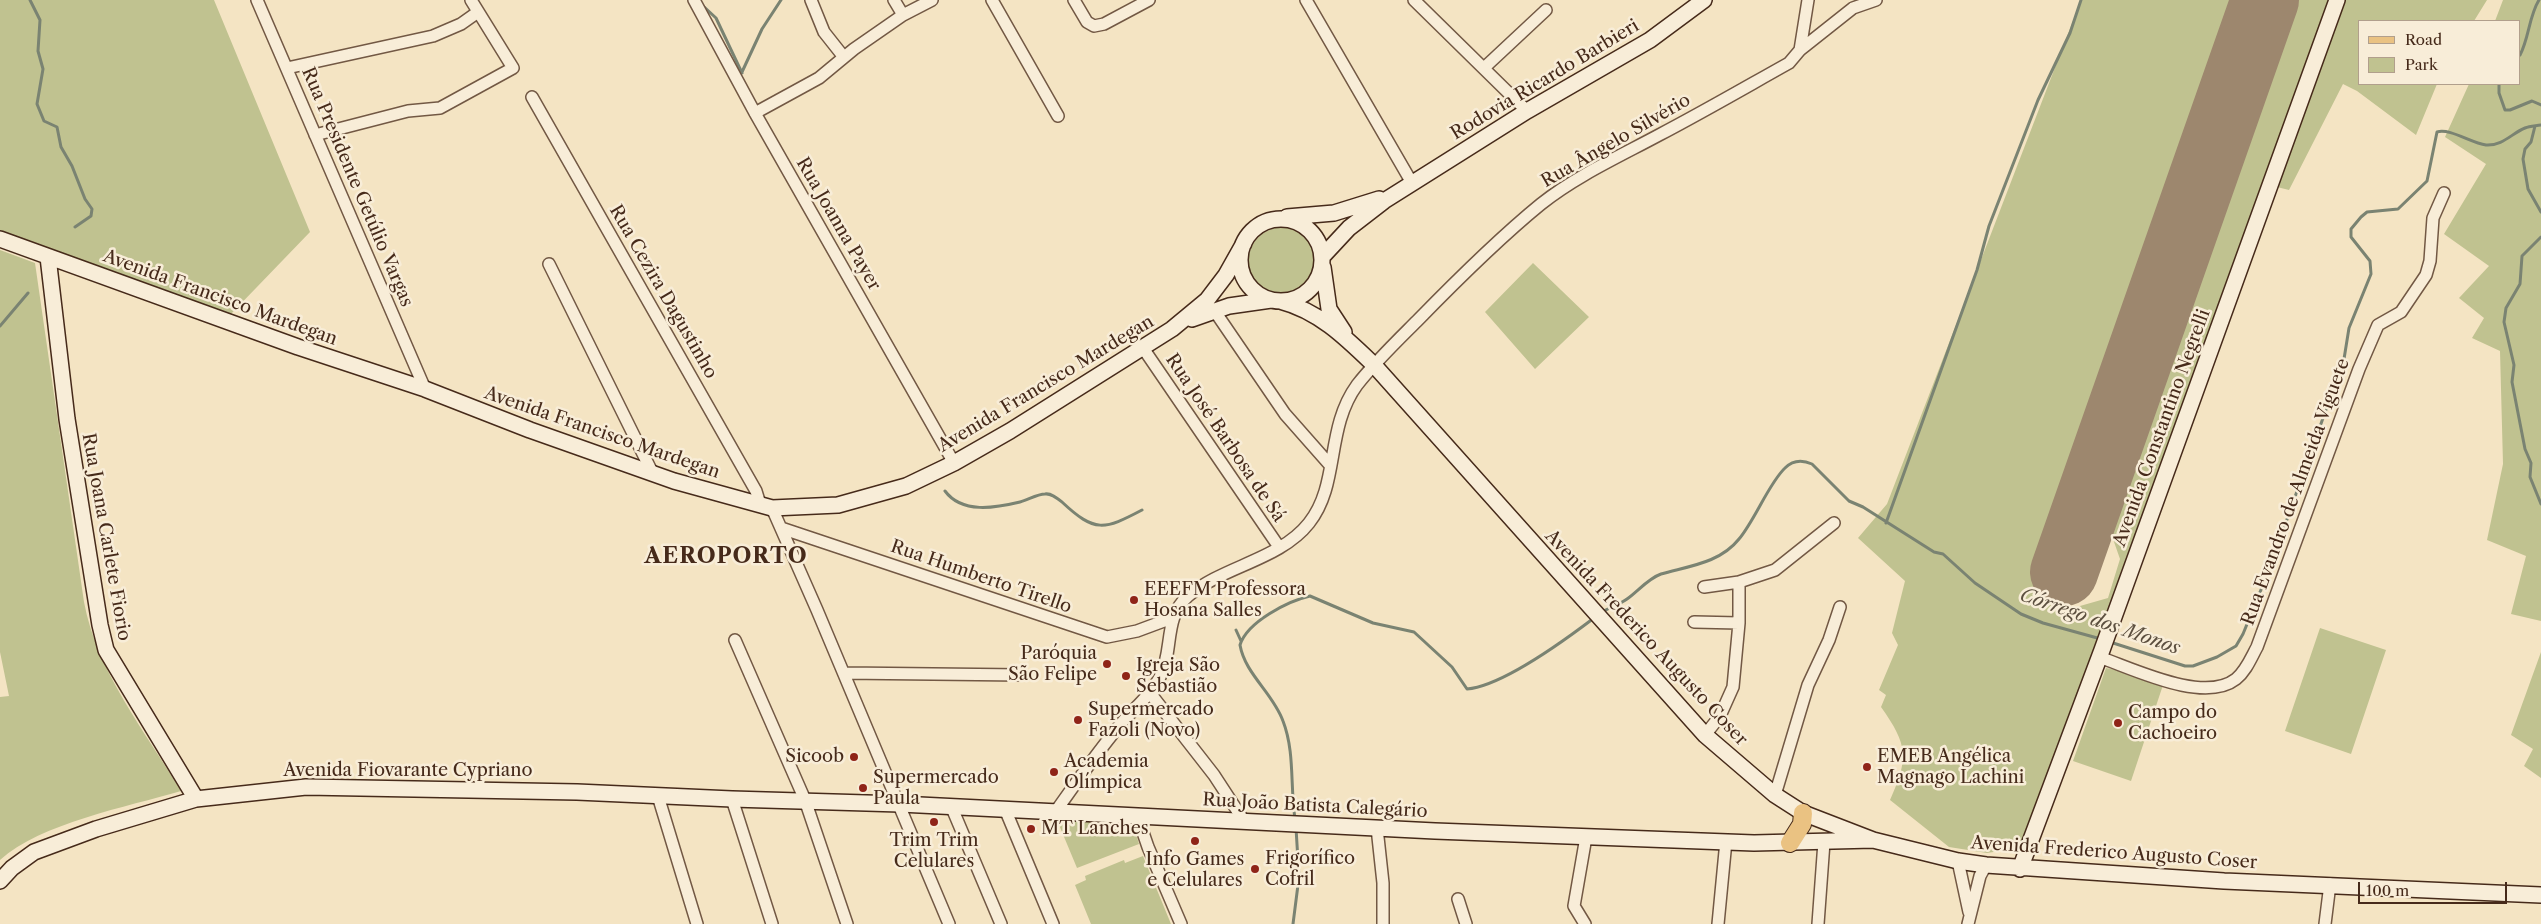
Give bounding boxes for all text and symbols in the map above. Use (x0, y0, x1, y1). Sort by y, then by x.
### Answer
street label: Rodovia Ricardo Barbieri (1447, 15, 1643, 145)
legend (2358, 20, 2521, 85)
text: Road (2405, 30, 2442, 49)
text: Park (2405, 55, 2438, 74)
street label: Rua Presidente Getúlio Vargas (297, 64, 417, 310)
street label: Rua Ângelo Silvério (1538, 89, 1694, 193)
street label: Rua Joanna Payer (791, 154, 885, 294)
street label: Rua Cezira Dagustinho (604, 201, 722, 383)
street label: Avenida Francisco Mardegan (100, 246, 340, 350)
street label: Avenida Constantino Negrelli (2109, 306, 2215, 550)
street label: Avenida Francisco Mardegan (934, 311, 1158, 457)
street label: Rua José Barbosa de Sá (1161, 350, 1289, 526)
street label: Rua Evandro de Almeida Viguete (2238, 355, 2354, 629)
street label: Avenida Francisco Mardegan (481, 382, 723, 484)
street label: Rua Joana Carlete Fiorio (77, 431, 135, 643)
street label: Avenida Frederico Augusto Coser (1540, 526, 1752, 750)
street label: Rua Humberto Tirello (888, 536, 1074, 618)
district label: AEROPORTO (643, 544, 809, 570)
place label: EEEFM Professora Hosana Salles (1144, 579, 1306, 622)
water label: Córrego dos Monos (2017, 584, 2183, 660)
marker: EEEFM Professora Hosana Salles (1128, 594, 1140, 606)
place label: Paróquia São Felipe (1008, 643, 1097, 686)
place label: Igreja São Sebastião (1136, 655, 1220, 698)
marker: Paróquia São Felipe (1101, 658, 1113, 670)
marker: Igreja São Sebastião (1120, 670, 1132, 682)
place label: Supermercado Fazoli (Novo) (1088, 699, 1214, 742)
place label: Campo do Cachoeiro (2128, 702, 2217, 744)
marker: Supermercado Fazoli (Novo) (1072, 714, 1084, 726)
marker: Campo do Cachoeiro (2112, 717, 2124, 729)
place label: Sicoob (785, 746, 844, 768)
place label: EMEB Angélica Magnago Lachini (1877, 746, 2024, 789)
marker: Sicoob (848, 751, 860, 763)
place label: Academia Olímpica (1064, 751, 1149, 794)
street label: Avenida Fiovarante Cypriano (283, 760, 533, 782)
marker: EMEB Angélica Magnago Lachini (1861, 761, 1873, 773)
marker: Academia Olímpica (1048, 766, 1060, 778)
place label: Supermercado Paula (873, 767, 999, 810)
marker: Supermercado Paula (857, 782, 869, 794)
street label: Rua João Batista Calegário (1202, 789, 1428, 823)
marker: Trim Trim Celulares (928, 816, 940, 828)
place label: MT Lanches (1041, 818, 1149, 840)
marker: MT Lanches (1025, 823, 1037, 835)
place label: Trim Trim Celulares (889, 830, 979, 872)
street label: Avenida Frederico Augusto Coser (1970, 832, 2258, 874)
marker: Info Games e Celulares (1189, 835, 1201, 847)
place label: Frigorífico Cofril (1265, 848, 1355, 891)
place label: Info Games e Celulares (1146, 849, 1244, 892)
marker: Frigorífico Cofril (1249, 863, 1261, 875)
scale bar (2361, 872, 2510, 904)
text: 100 m (2366, 881, 2409, 900)

